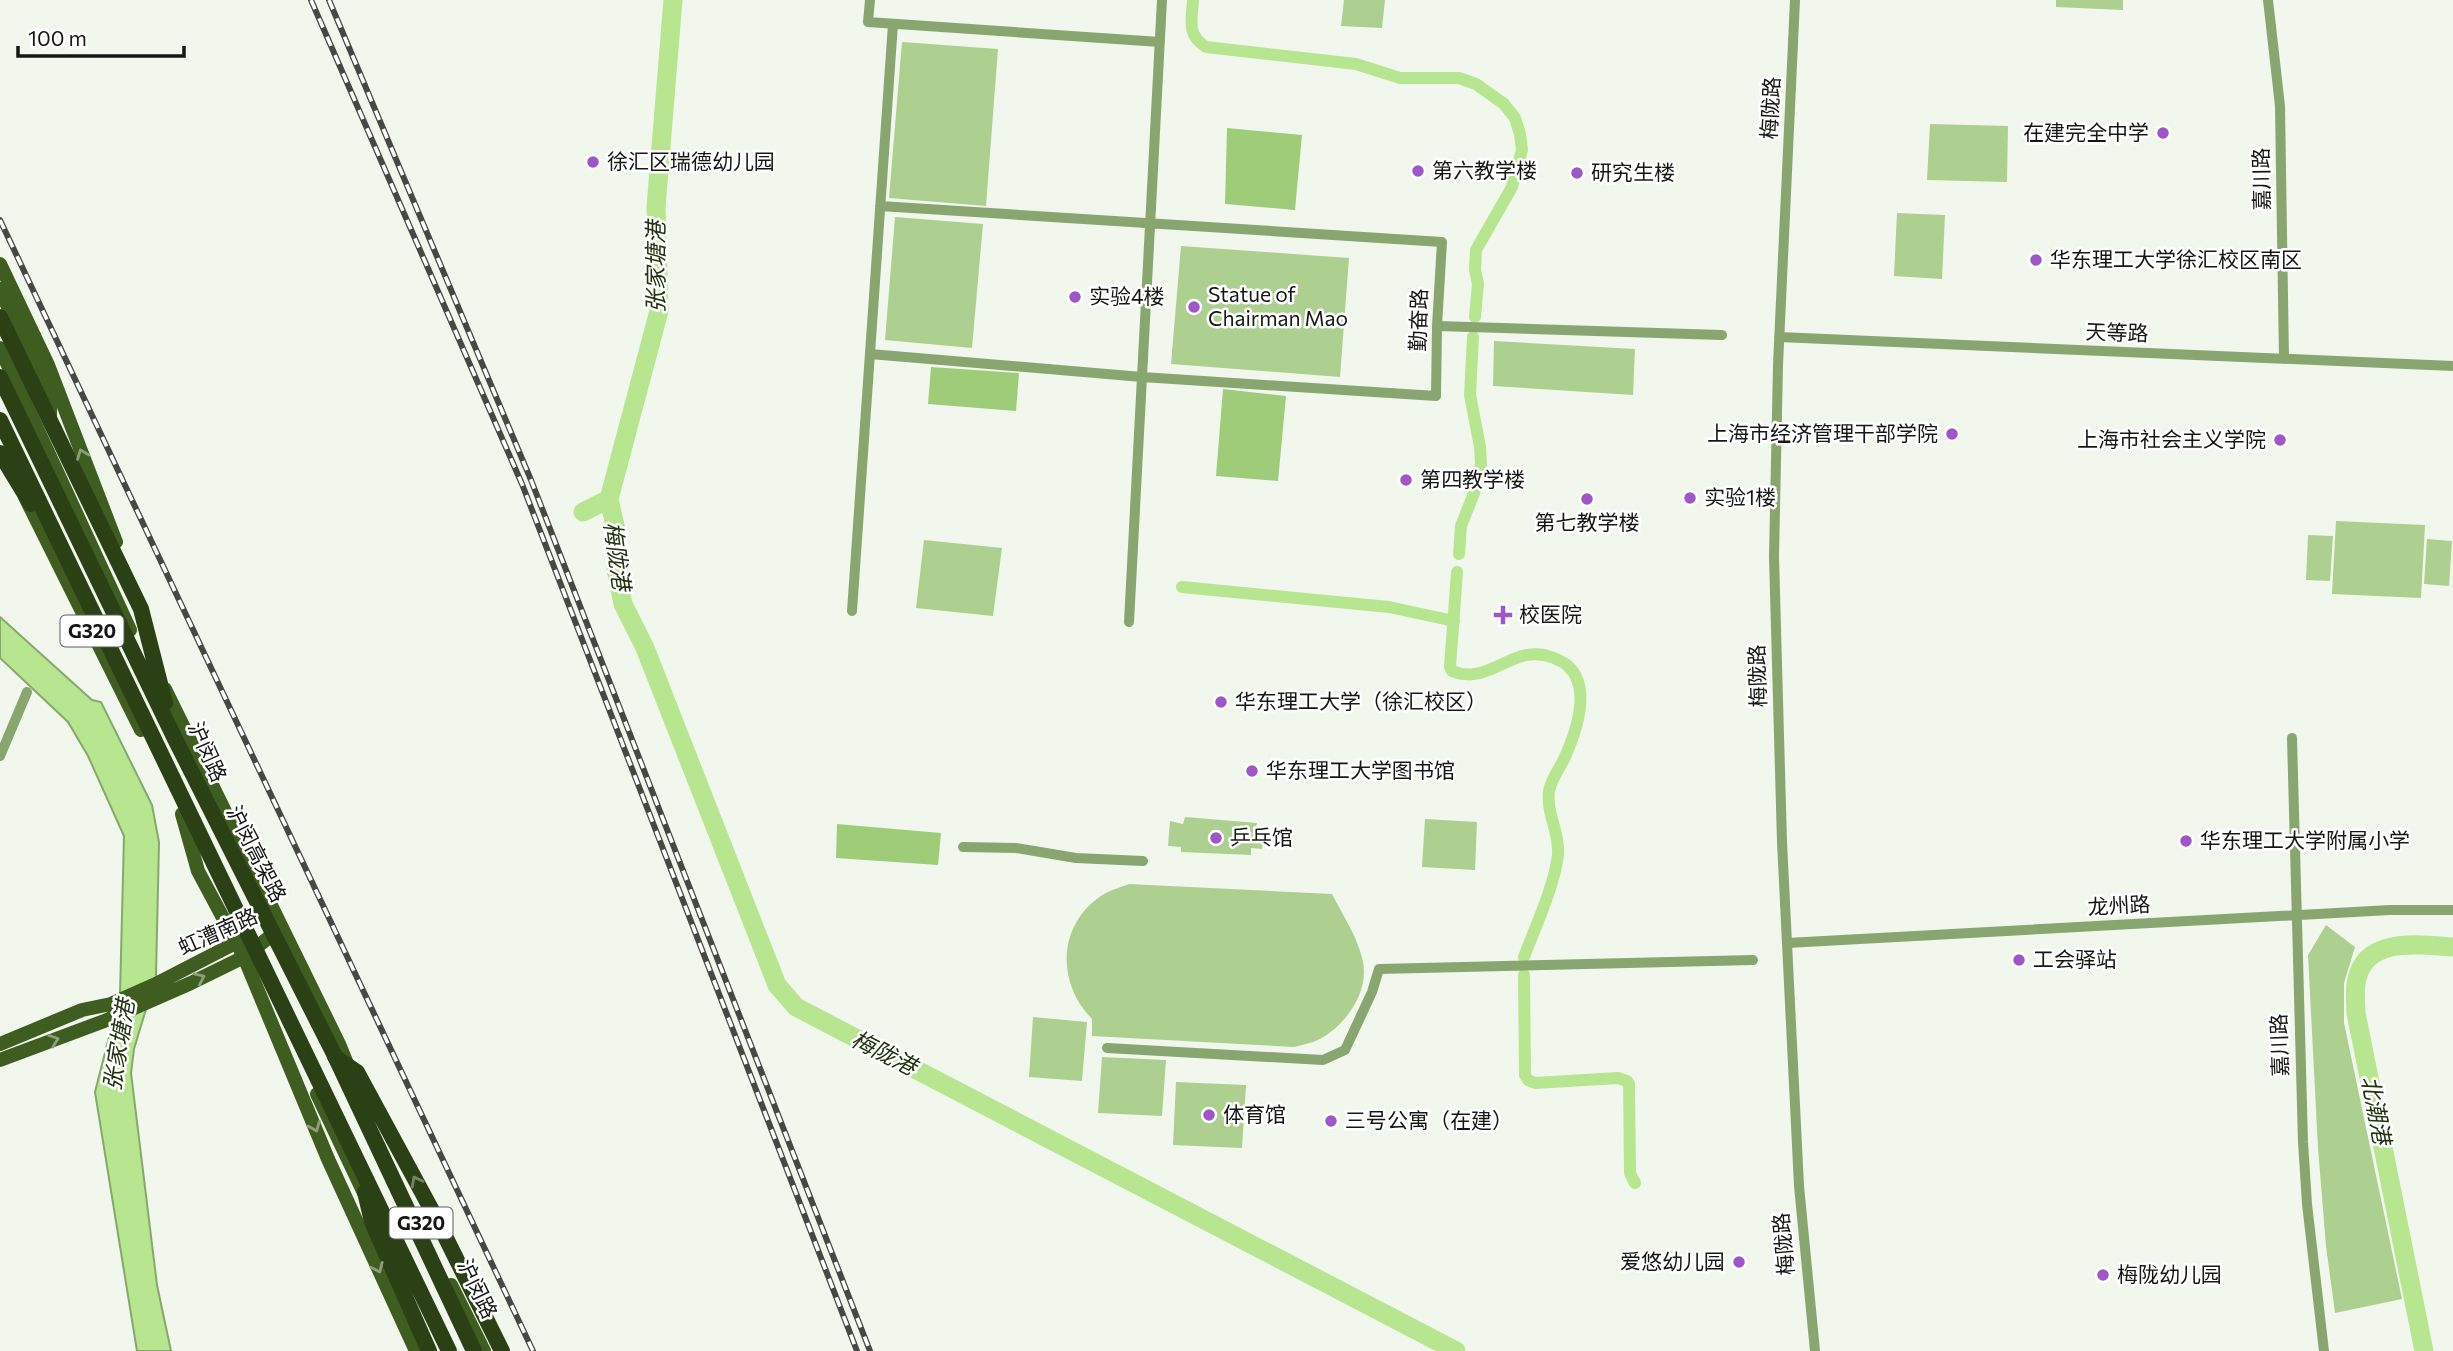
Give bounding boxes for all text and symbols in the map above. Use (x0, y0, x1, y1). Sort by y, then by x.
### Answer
scale bar (18, 14, 184, 58)
text: 100 m (28, 25, 87, 50)
street label: 梅陇路 (1755, 76, 1784, 140)
place label: 在建完全中学 (2023, 119, 2149, 144)
marker: 在建完全中学 (2155, 125, 2171, 141)
street label: 嘉川路 (2247, 147, 2274, 211)
place label: 徐汇区瑞德幼儿园 (607, 148, 775, 173)
marker: 徐汇区瑞德幼儿园 (585, 154, 601, 170)
place label: 第六教学楼 (1432, 157, 1537, 182)
place label: 研究生楼 (1591, 159, 1675, 184)
marker: 第六教学楼 (1410, 163, 1426, 179)
marker: 研究生楼 (1569, 165, 1585, 181)
water label: 张家塘港 (641, 218, 669, 313)
place label: 华东理工大学徐汇校区南区 (2050, 246, 2302, 271)
marker: 华东理工大学徐汇校区南区 (2028, 252, 2044, 268)
place label: Statue of Chairman Mao (1208, 281, 1348, 330)
place label: 实验4楼 (1089, 283, 1165, 308)
street label: 勤奋路 (1404, 288, 1431, 352)
marker: 实验4楼 (1067, 289, 1083, 305)
marker: Statue of Chairman Mao (1186, 299, 1202, 315)
street label: 天等路 (2085, 318, 2149, 345)
place label: 上海市经济管理干部学院 (1707, 420, 1938, 445)
marker: 上海市经济管理干部学院 (1944, 426, 1960, 442)
place label: 上海市社会主义学院 (2077, 426, 2266, 451)
marker: 上海市社会主义学院 (2272, 432, 2288, 448)
one-way arrow (76, 448, 90, 460)
place label: 第四教学楼 (1420, 466, 1525, 491)
marker: 第四教学楼 (1398, 472, 1414, 488)
place label: 实验1楼 (1704, 484, 1776, 509)
marker: 实验1楼 (1682, 490, 1698, 506)
marker: 第七教学楼 (1579, 491, 1595, 507)
place label: 第七教学楼 (1535, 509, 1640, 534)
water label: 梅陇港 (599, 520, 637, 595)
place label: 校医院 (1519, 601, 1582, 626)
marker: 校医院 (1493, 605, 1513, 625)
road number: G320 (60, 616, 124, 646)
street label: 梅陇路 (1743, 644, 1770, 708)
place label: 华东理工大学（徐汇校区） (1235, 688, 1487, 713)
marker: 华东理工大学（徐汇校区） (1213, 694, 1229, 710)
street label: 沪闵路 (184, 718, 233, 785)
place label: 华东理工大学图书馆 (1266, 757, 1455, 782)
marker: 华东理工大学图书馆 (1244, 763, 1260, 779)
street label: 沪闵高架路 (222, 801, 292, 906)
place label: 乒乓馆 (1230, 824, 1293, 849)
place label: 华东理工大学附属小学 (2200, 827, 2410, 852)
marker: 乒乓馆 (1208, 830, 1224, 846)
marker: 华东理工大学附属小学 (2178, 833, 2194, 849)
street label: 龙州路 (2087, 890, 2151, 919)
street label: 虹漕南路 (174, 902, 261, 959)
place label: 工会驿站 (2033, 946, 2117, 971)
marker: 工会驿站 (2011, 952, 2027, 968)
one-way arrow (193, 972, 205, 986)
water label: 张家塘港 (97, 994, 140, 1092)
street label: 嘉川路 (2265, 1013, 2292, 1077)
water label: 梅陇港 (847, 1024, 924, 1082)
one-way arrow (47, 1034, 59, 1048)
water label: 北潮港 (2357, 1073, 2398, 1149)
place label: 体育馆 (1223, 1101, 1286, 1126)
marker: 体育馆 (1201, 1107, 1217, 1123)
place label: 三号公寓（在建） (1345, 1107, 1513, 1132)
marker: 三号公寓（在建） (1323, 1113, 1339, 1129)
one-way arrow (307, 1120, 321, 1132)
one-way arrow (410, 1175, 424, 1188)
road number: G320 (390, 1208, 452, 1238)
street label: 梅陇路 (1767, 1212, 1798, 1277)
place label: 爱悠幼儿园 (1620, 1248, 1725, 1273)
marker: 爱悠幼儿园 (1731, 1254, 1747, 1270)
street label: 沪闵路 (453, 1255, 503, 1322)
one-way arrow (370, 1261, 384, 1274)
place label: 梅陇幼儿园 (2117, 1261, 2222, 1286)
marker: 梅陇幼儿园 (2095, 1267, 2111, 1283)

